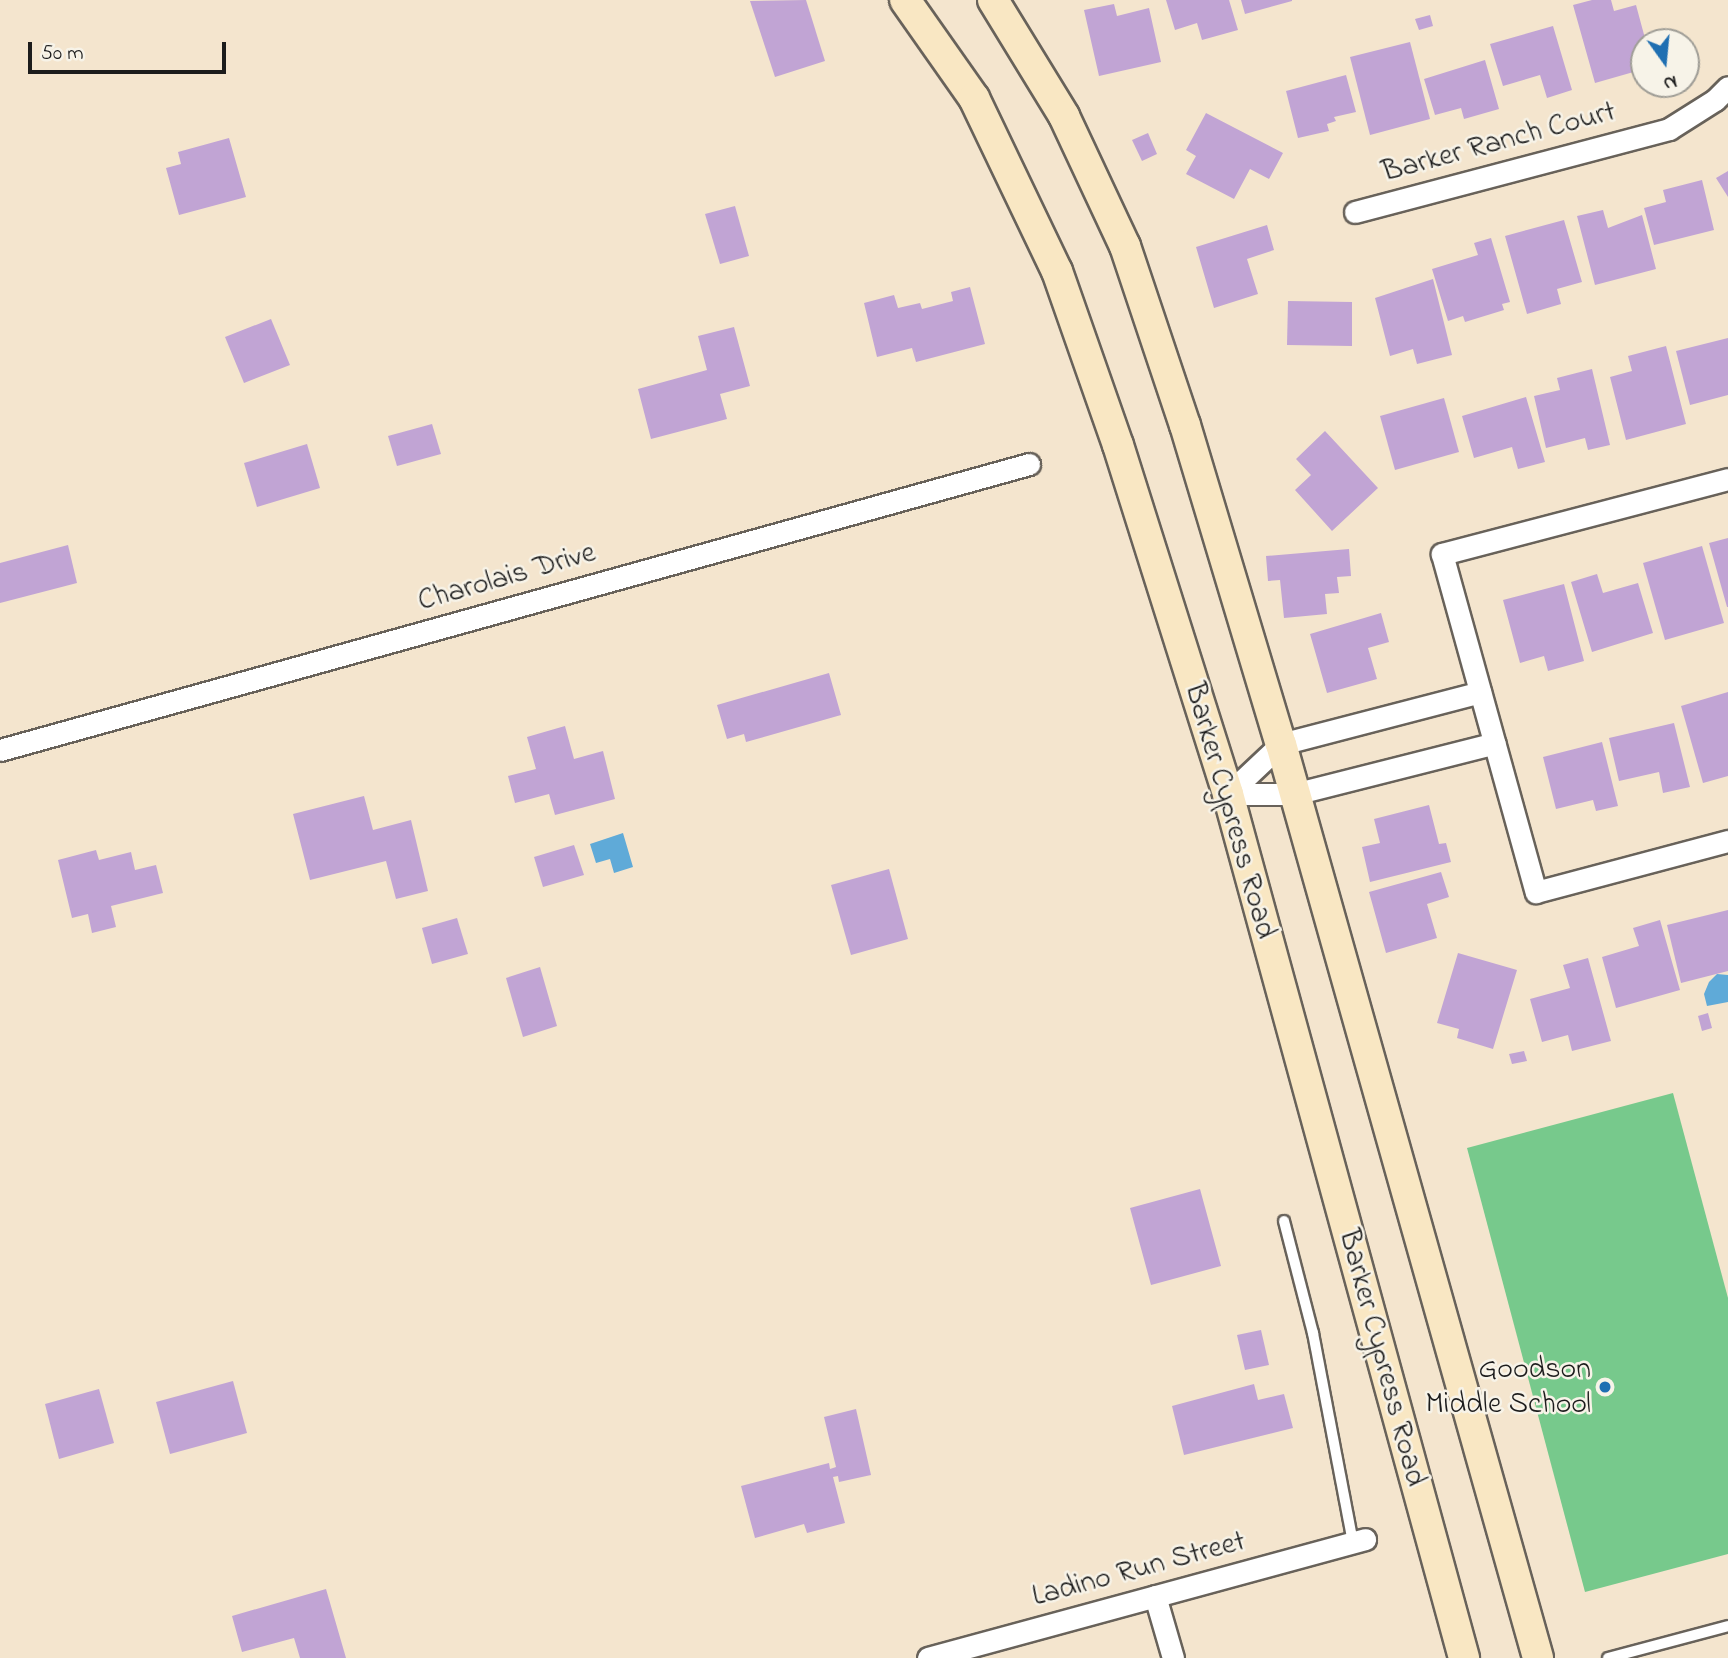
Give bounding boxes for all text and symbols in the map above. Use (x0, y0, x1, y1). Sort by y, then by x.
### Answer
scale bar (32, 28, 229, 72)
north arrow (1630, 28, 1700, 98)
text: 50 m (41, 39, 84, 69)
text: N (1660, 67, 1680, 97)
street label: Barker Ranch Court (1378, 95, 1620, 191)
street label: Charolais Drive (414, 535, 600, 621)
street label: Barker Cypress Road (1175, 679, 1283, 943)
street label: Barker Cypress Road (1329, 1226, 1433, 1490)
place label: Goodson Middle School (1426, 1352, 1591, 1422)
marker: Goodson Middle School (1597, 1379, 1613, 1395)
street label: Ladino Run Street (1029, 1524, 1249, 1616)

